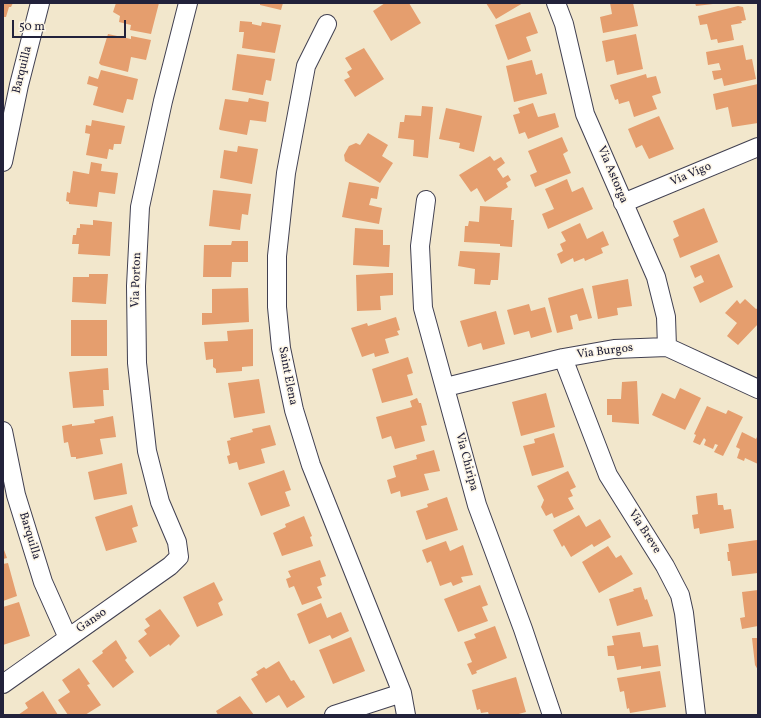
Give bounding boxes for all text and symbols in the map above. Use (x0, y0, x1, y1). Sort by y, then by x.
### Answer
scale bar (14, 12, 128, 38)
text: 50 m (19, 19, 45, 35)
street label: Barquilla (10, 45, 36, 95)
street label: Via Astorga (593, 144, 631, 206)
street label: Via Vigo (668, 160, 714, 190)
street label: Via Porton (129, 252, 145, 308)
street label: Via Burgos (576, 341, 634, 363)
street label: Saint Elena (274, 345, 300, 407)
street label: Via Chiripa (451, 431, 481, 493)
street label: Via Breve (624, 507, 664, 557)
street label: Barquilla (15, 511, 43, 561)
street label: Ganso (74, 606, 110, 636)

